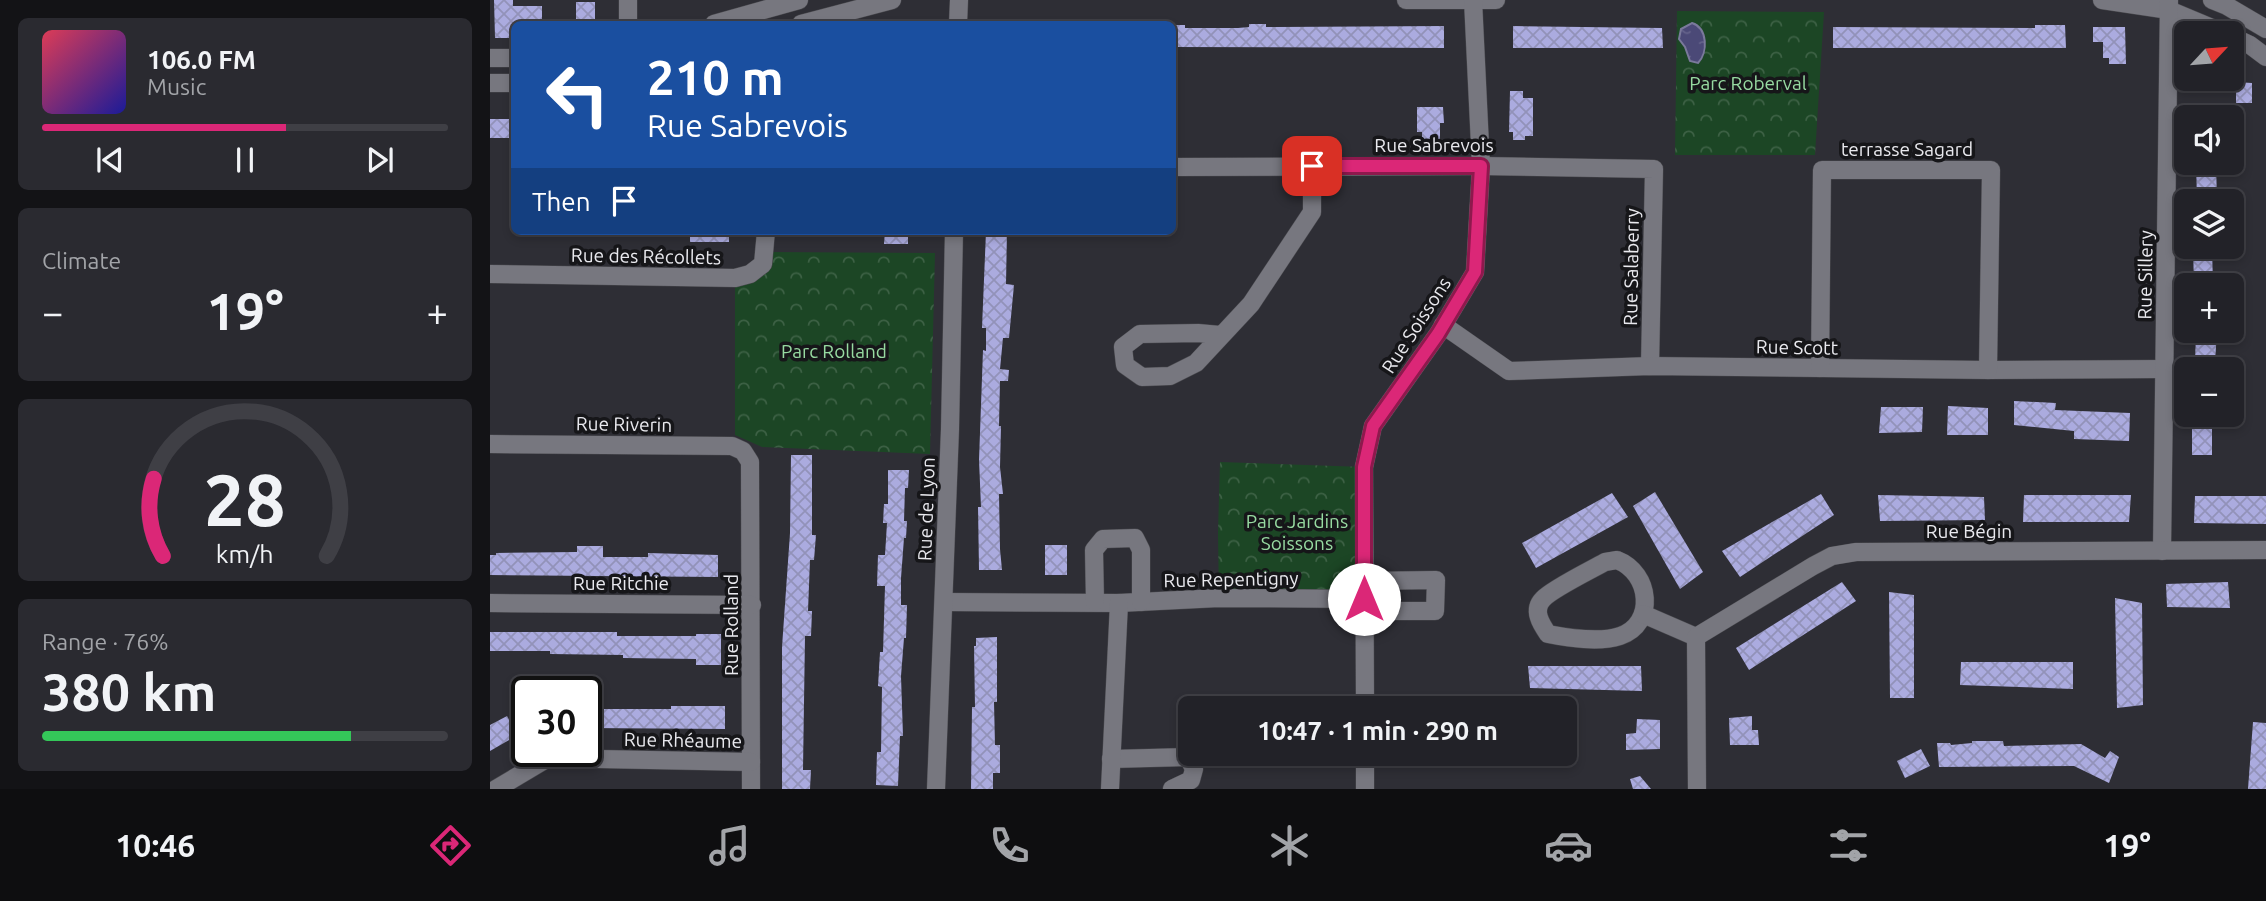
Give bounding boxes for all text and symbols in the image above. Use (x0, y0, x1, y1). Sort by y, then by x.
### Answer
north arrow (2174, 21, 2244, 91)
map controls (2174, 21, 2244, 427)
text: 106.0 FM (147, 45, 256, 74)
icon: left (532, 49, 623, 140)
text: 210 m (647, 49, 784, 104)
park label: Parc Roberval (1689, 72, 1807, 94)
text: Music (147, 74, 206, 99)
button: sound (2174, 105, 2244, 175)
text: Rue Sabrevois (647, 107, 848, 143)
street label: Rue Sabrevois (1374, 134, 1494, 156)
pin (1282, 136, 1342, 196)
street label: terrasse Sagard (1841, 138, 1973, 160)
icon: previous (91, 141, 129, 179)
icon: pause (226, 141, 264, 179)
icon: next (361, 141, 399, 179)
icon: arrive (1293, 147, 1331, 185)
icon: arrive (605, 182, 643, 220)
text: Then (532, 187, 591, 216)
button: layers (2174, 189, 2244, 259)
street label: Rue Salaberry (1619, 208, 1643, 326)
street label: Rue Sillery (2133, 230, 2157, 320)
street label: Rue des Récollets (571, 244, 721, 268)
text: Climate (42, 248, 121, 273)
street label: Rue Soissons (1377, 273, 1455, 377)
button: + (2174, 273, 2244, 343)
text: 19° (206, 282, 284, 340)
text: − (42, 291, 63, 333)
text: + (427, 291, 448, 333)
street label: Rue Scott (1756, 335, 1839, 359)
park label: Parc Rolland (781, 340, 887, 362)
button: − (2174, 357, 2244, 427)
street label: Rue Riverin (576, 412, 672, 436)
street label: Rue de Lyon (913, 457, 939, 561)
text: 28 (204, 458, 286, 540)
park label: Parc Jardins Soissons (1246, 510, 1348, 554)
street label: Rue Bégin (1926, 520, 2012, 542)
text: km/h (216, 539, 274, 567)
position arrow (1327, 562, 1401, 636)
street label: Rue Repentigny (1163, 567, 1299, 591)
street label: Rue Ritchie (573, 572, 669, 594)
street label: Rue Rolland (720, 574, 742, 676)
text: Range · 76% (42, 629, 169, 654)
text: 380 km (42, 663, 216, 721)
speed limit sign: 30 (511, 676, 602, 767)
text: 10:47 · 1 min · 290 m (1257, 716, 1498, 745)
street label: Rue Rhéaume (624, 728, 742, 752)
icon: directions (426, 821, 475, 870)
icon: music (705, 821, 754, 870)
icon: phone (985, 821, 1034, 870)
icon: climate (1265, 821, 1314, 870)
icon: car (1544, 821, 1593, 870)
icon: filters (1824, 821, 1873, 870)
text: 10:46 (115, 827, 195, 863)
text: 19° (2103, 827, 2151, 863)

